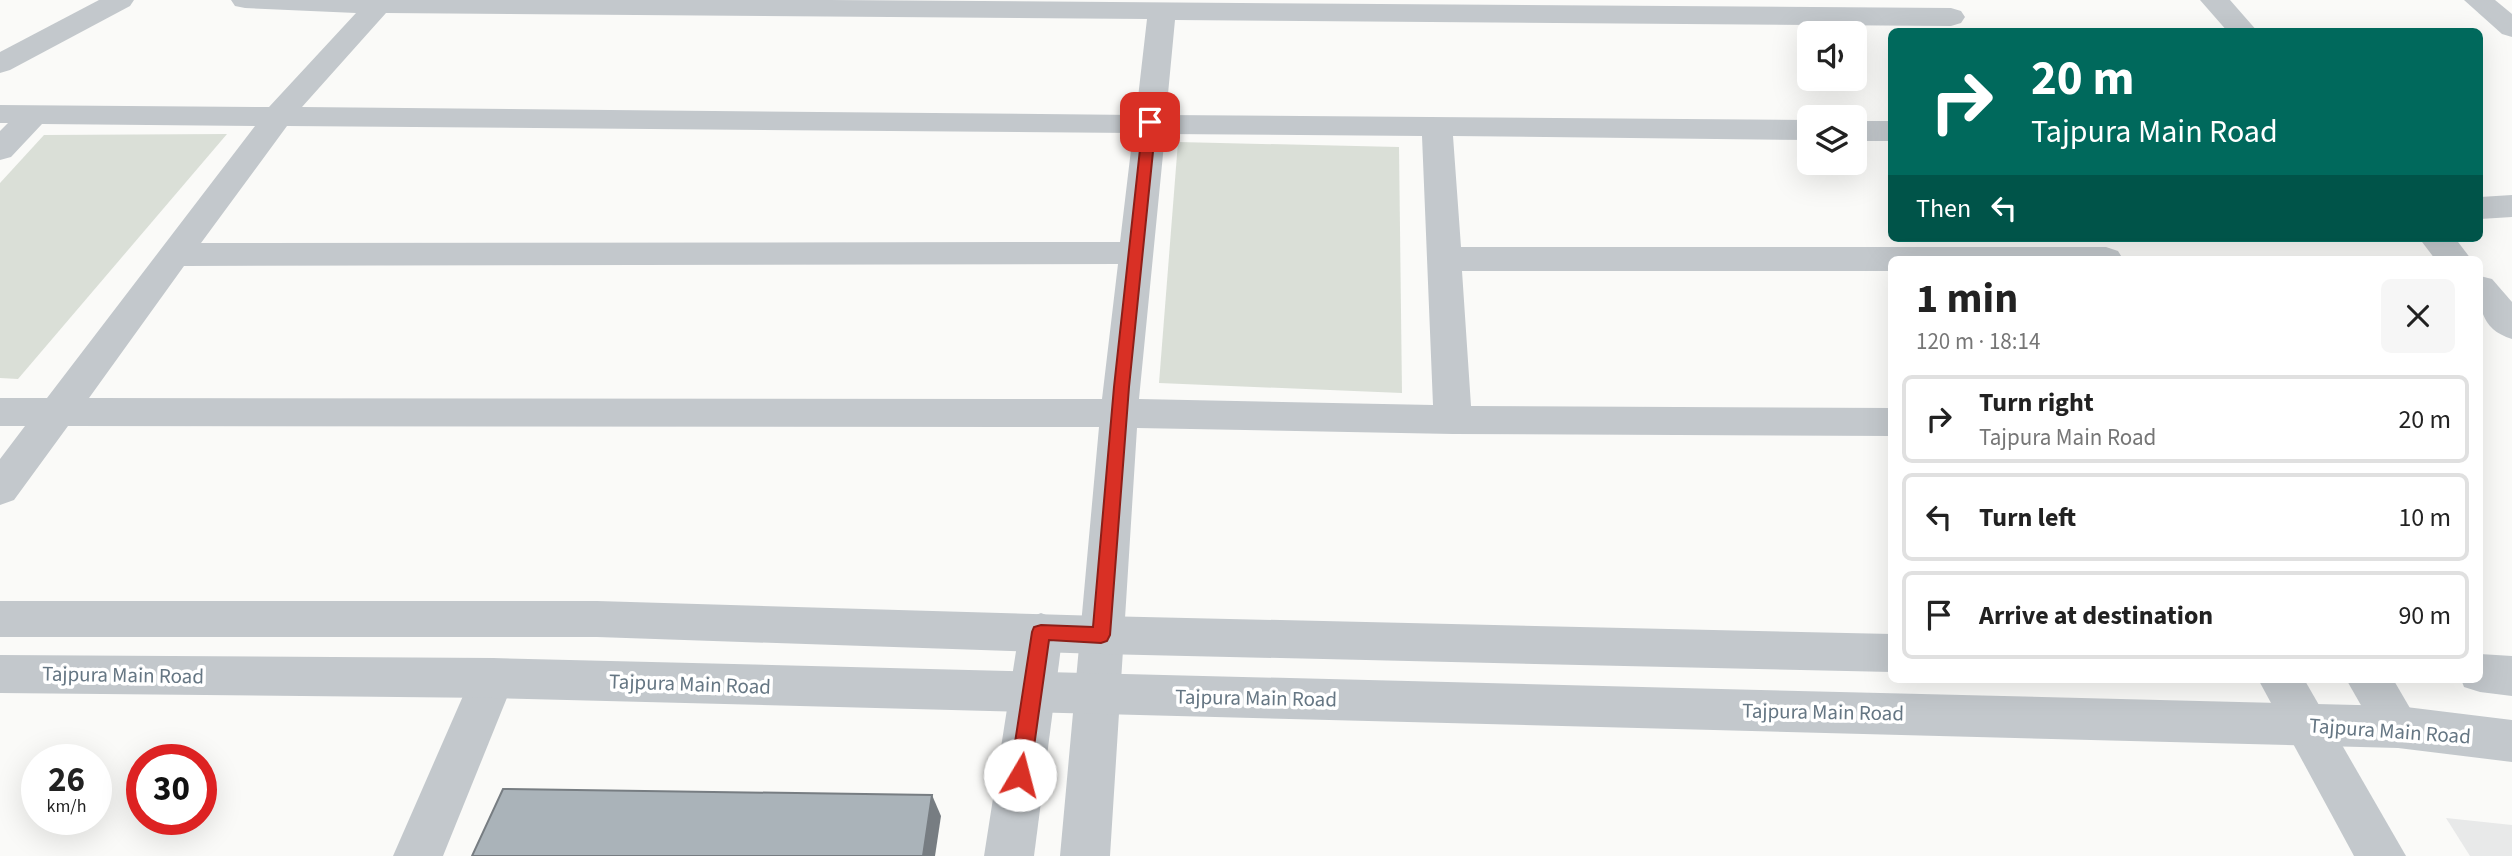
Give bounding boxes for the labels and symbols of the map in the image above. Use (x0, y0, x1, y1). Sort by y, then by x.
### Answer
pin (1120, 92, 1180, 152)
street label: Tajpura Main Road (42, 659, 204, 691)
street label: Tajpura Main Road (609, 666, 771, 702)
street label: Tajpura Main Road (1175, 682, 1337, 714)
street label: Tajpura Main Road (1742, 696, 1904, 728)
street label: Tajpura Main Road (2308, 710, 2472, 752)
position arrow (983, 738, 1057, 812)
speed limit sign: 30 (126, 744, 217, 835)

